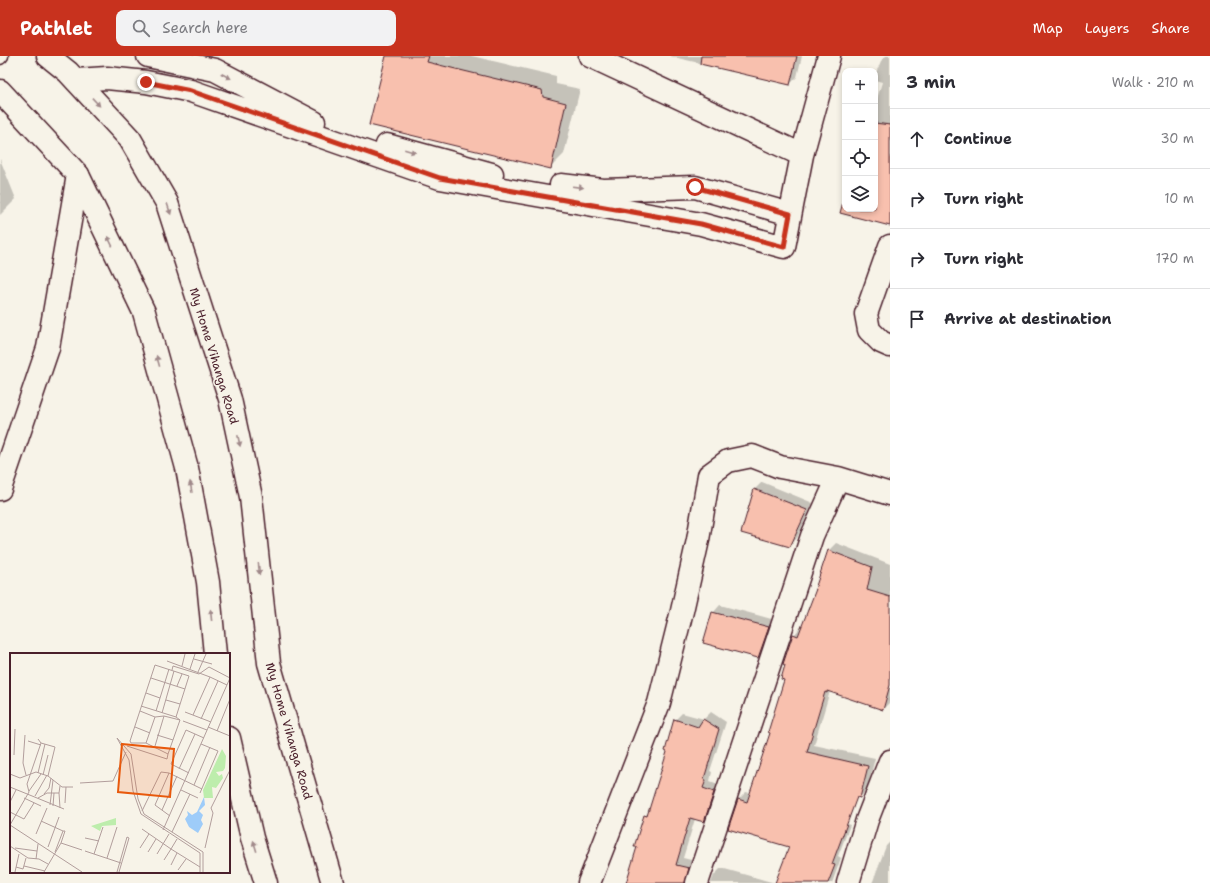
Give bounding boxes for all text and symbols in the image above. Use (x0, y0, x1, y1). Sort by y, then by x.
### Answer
search box (116, 10, 396, 46)
text: Pathlet (20, 16, 92, 41)
icon: search (130, 17, 152, 39)
text: Search here (162, 18, 248, 38)
text: Map (1033, 19, 1063, 37)
text: Layers (1085, 19, 1129, 37)
text: Share (1151, 19, 1190, 37)
map controls (842, 68, 878, 212)
button: + (842, 68, 878, 104)
text: 3 min (906, 71, 956, 93)
route end (137, 73, 155, 91)
one-way arrow (221, 73, 232, 79)
text: Walk · 210 m (1112, 74, 1194, 91)
one-way arrow (92, 97, 101, 107)
button: − (842, 104, 878, 140)
icon: ahead (906, 128, 928, 150)
text: Continue (944, 129, 1012, 149)
text: 30 m (1160, 130, 1194, 147)
button: locate (842, 140, 878, 176)
one-way arrow (404, 149, 417, 155)
button: layers (842, 176, 878, 212)
route start (686, 178, 704, 196)
one-way arrow (572, 184, 584, 191)
icon: right (906, 188, 928, 210)
text: Turn right (944, 189, 1024, 209)
text: 10 m (1164, 190, 1194, 207)
one-way arrow (166, 204, 172, 216)
one-way arrow (107, 235, 113, 247)
icon: right (906, 248, 928, 270)
text: Turn right (944, 249, 1024, 269)
text: 170 m (1156, 250, 1194, 267)
street label: My Home Vihanga Road (186, 286, 243, 427)
icon: arrive (906, 308, 928, 330)
text: Arrive at destination (944, 309, 1112, 329)
one-way arrow (155, 355, 161, 367)
one-way arrow (236, 434, 242, 447)
one-way arrow (187, 481, 193, 493)
one-way arrow (256, 563, 262, 575)
one-way arrow (208, 609, 215, 621)
inset map (10, 653, 230, 873)
street label: My Home Vihanga Road (262, 661, 316, 802)
one-way arrow (252, 839, 258, 851)

